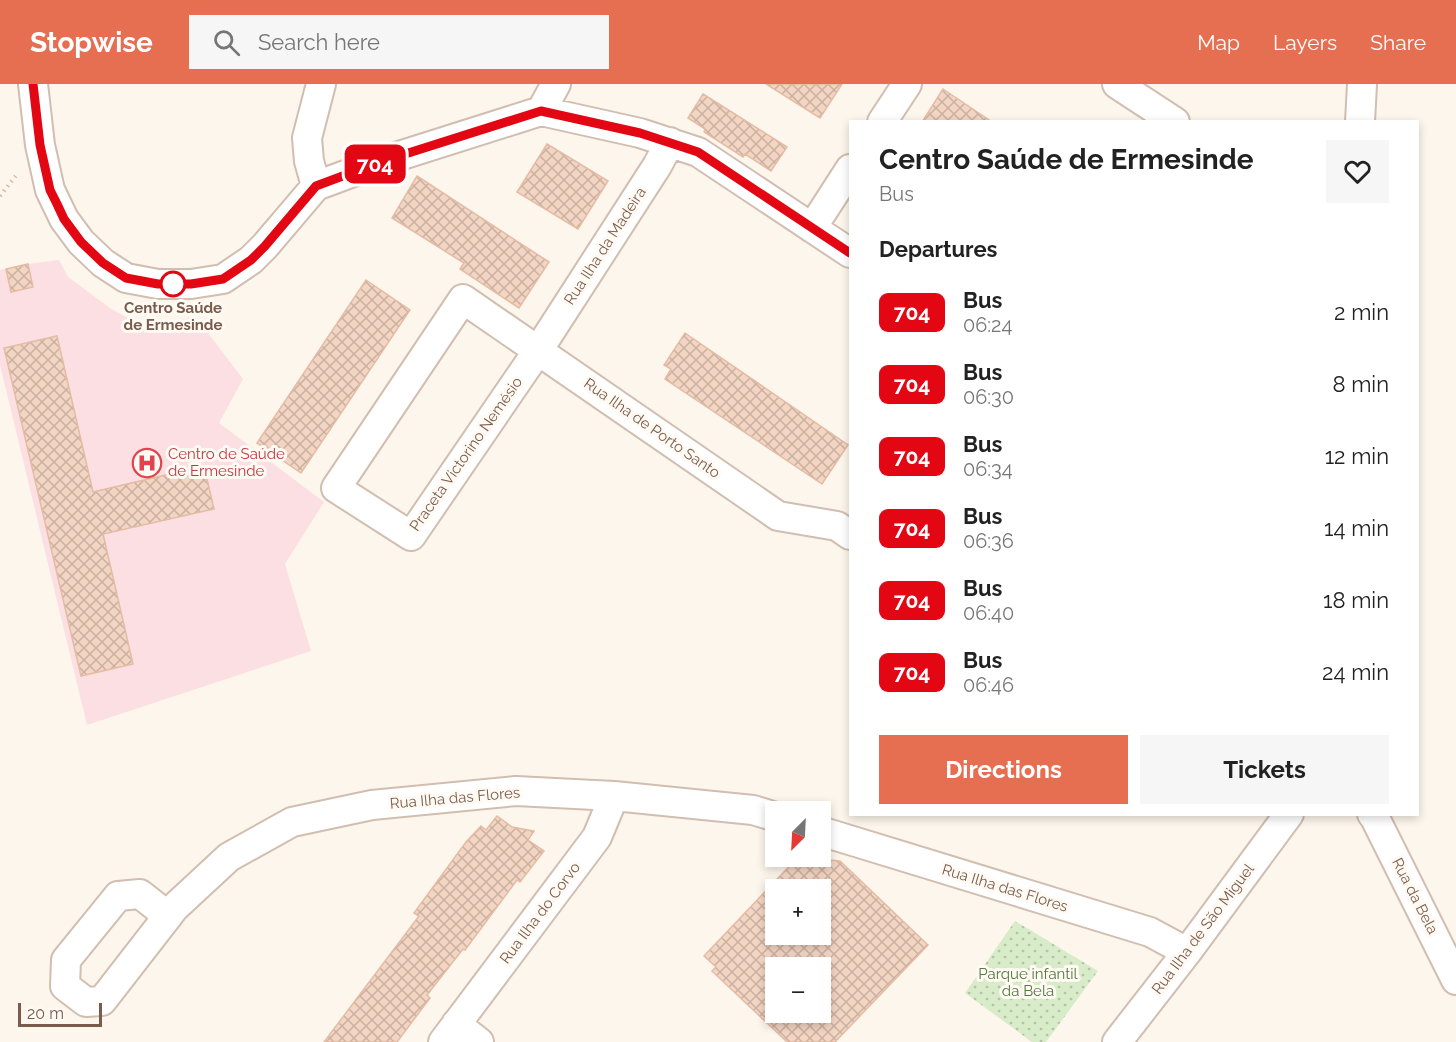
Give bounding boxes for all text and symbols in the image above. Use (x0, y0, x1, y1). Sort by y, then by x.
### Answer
search box (189, 15, 609, 69)
text: Stopwise (30, 26, 153, 59)
icon: search (210, 26, 243, 59)
text: Search here (258, 29, 380, 55)
text: Map (1197, 30, 1240, 55)
text: Layers (1273, 30, 1337, 55)
text: Share (1370, 30, 1426, 55)
button: heart (1326, 140, 1389, 203)
text: Centro Saúde de Ermesinde (879, 143, 1254, 176)
line badge: 704 (340, 144, 410, 184)
text: 704 (357, 152, 393, 177)
text: Bus (879, 182, 914, 206)
street label: Rua Ilha da Madeira (560, 184, 650, 308)
text: Departures (879, 236, 997, 262)
marker: Centro Saúde de Ermesinde (160, 271, 186, 297)
text: Bus (963, 287, 1002, 313)
place label: Centro Saúde de Ermesinde (124, 299, 222, 334)
text: 2 min (1334, 299, 1389, 325)
text: 704 (894, 300, 930, 325)
text: 06:24 (963, 313, 1012, 337)
text: Bus (963, 359, 1002, 385)
text: 8 min (1333, 371, 1389, 397)
text: 704 (894, 372, 930, 397)
street label: Praceta Victorino Nemésio (406, 373, 526, 535)
street label: Rua Ilha de Porto Santo (581, 374, 724, 482)
text: 06:30 (963, 385, 1014, 409)
text: Bus (963, 431, 1002, 457)
text: 12 min (1325, 443, 1389, 469)
text: 704 (894, 444, 930, 469)
place label: Centro de Saúde de Ermesinde (168, 445, 285, 480)
hospital icon: Centro de Saúde de Ermesinde (131, 447, 163, 479)
text: 06:34 (963, 457, 1013, 481)
text: Bus (963, 503, 1002, 529)
text: 14 min (1324, 515, 1389, 541)
text: 704 (894, 516, 930, 541)
text: 06:36 (963, 529, 1014, 553)
text: Bus (963, 575, 1002, 601)
text: 18 min (1323, 587, 1389, 613)
text: 704 (894, 588, 930, 613)
text: 06:40 (963, 601, 1014, 625)
text: Bus (963, 647, 1002, 673)
text: 24 min (1322, 659, 1389, 685)
text: 704 (894, 660, 930, 685)
text: 06:46 (963, 673, 1014, 697)
button: Directions (879, 735, 1128, 804)
button: Tickets (1140, 735, 1389, 804)
street label: Rua Ilha das Flores (389, 783, 521, 813)
north arrow (765, 801, 831, 867)
map controls (765, 801, 831, 1023)
street label: Rua da Bela (1388, 855, 1442, 937)
street label: Rua Ilha do Corvo (496, 859, 584, 967)
street label: Rua Ilha das Flores (940, 860, 1070, 916)
street label: Rua Ilha de São Miguel (1148, 860, 1258, 998)
button: + (765, 879, 831, 945)
button: − (765, 957, 831, 1023)
park label: Parque infantil da Bela (978, 965, 1079, 1000)
scale bar (18, 1000, 102, 1028)
text: 20 m (27, 1004, 64, 1023)

